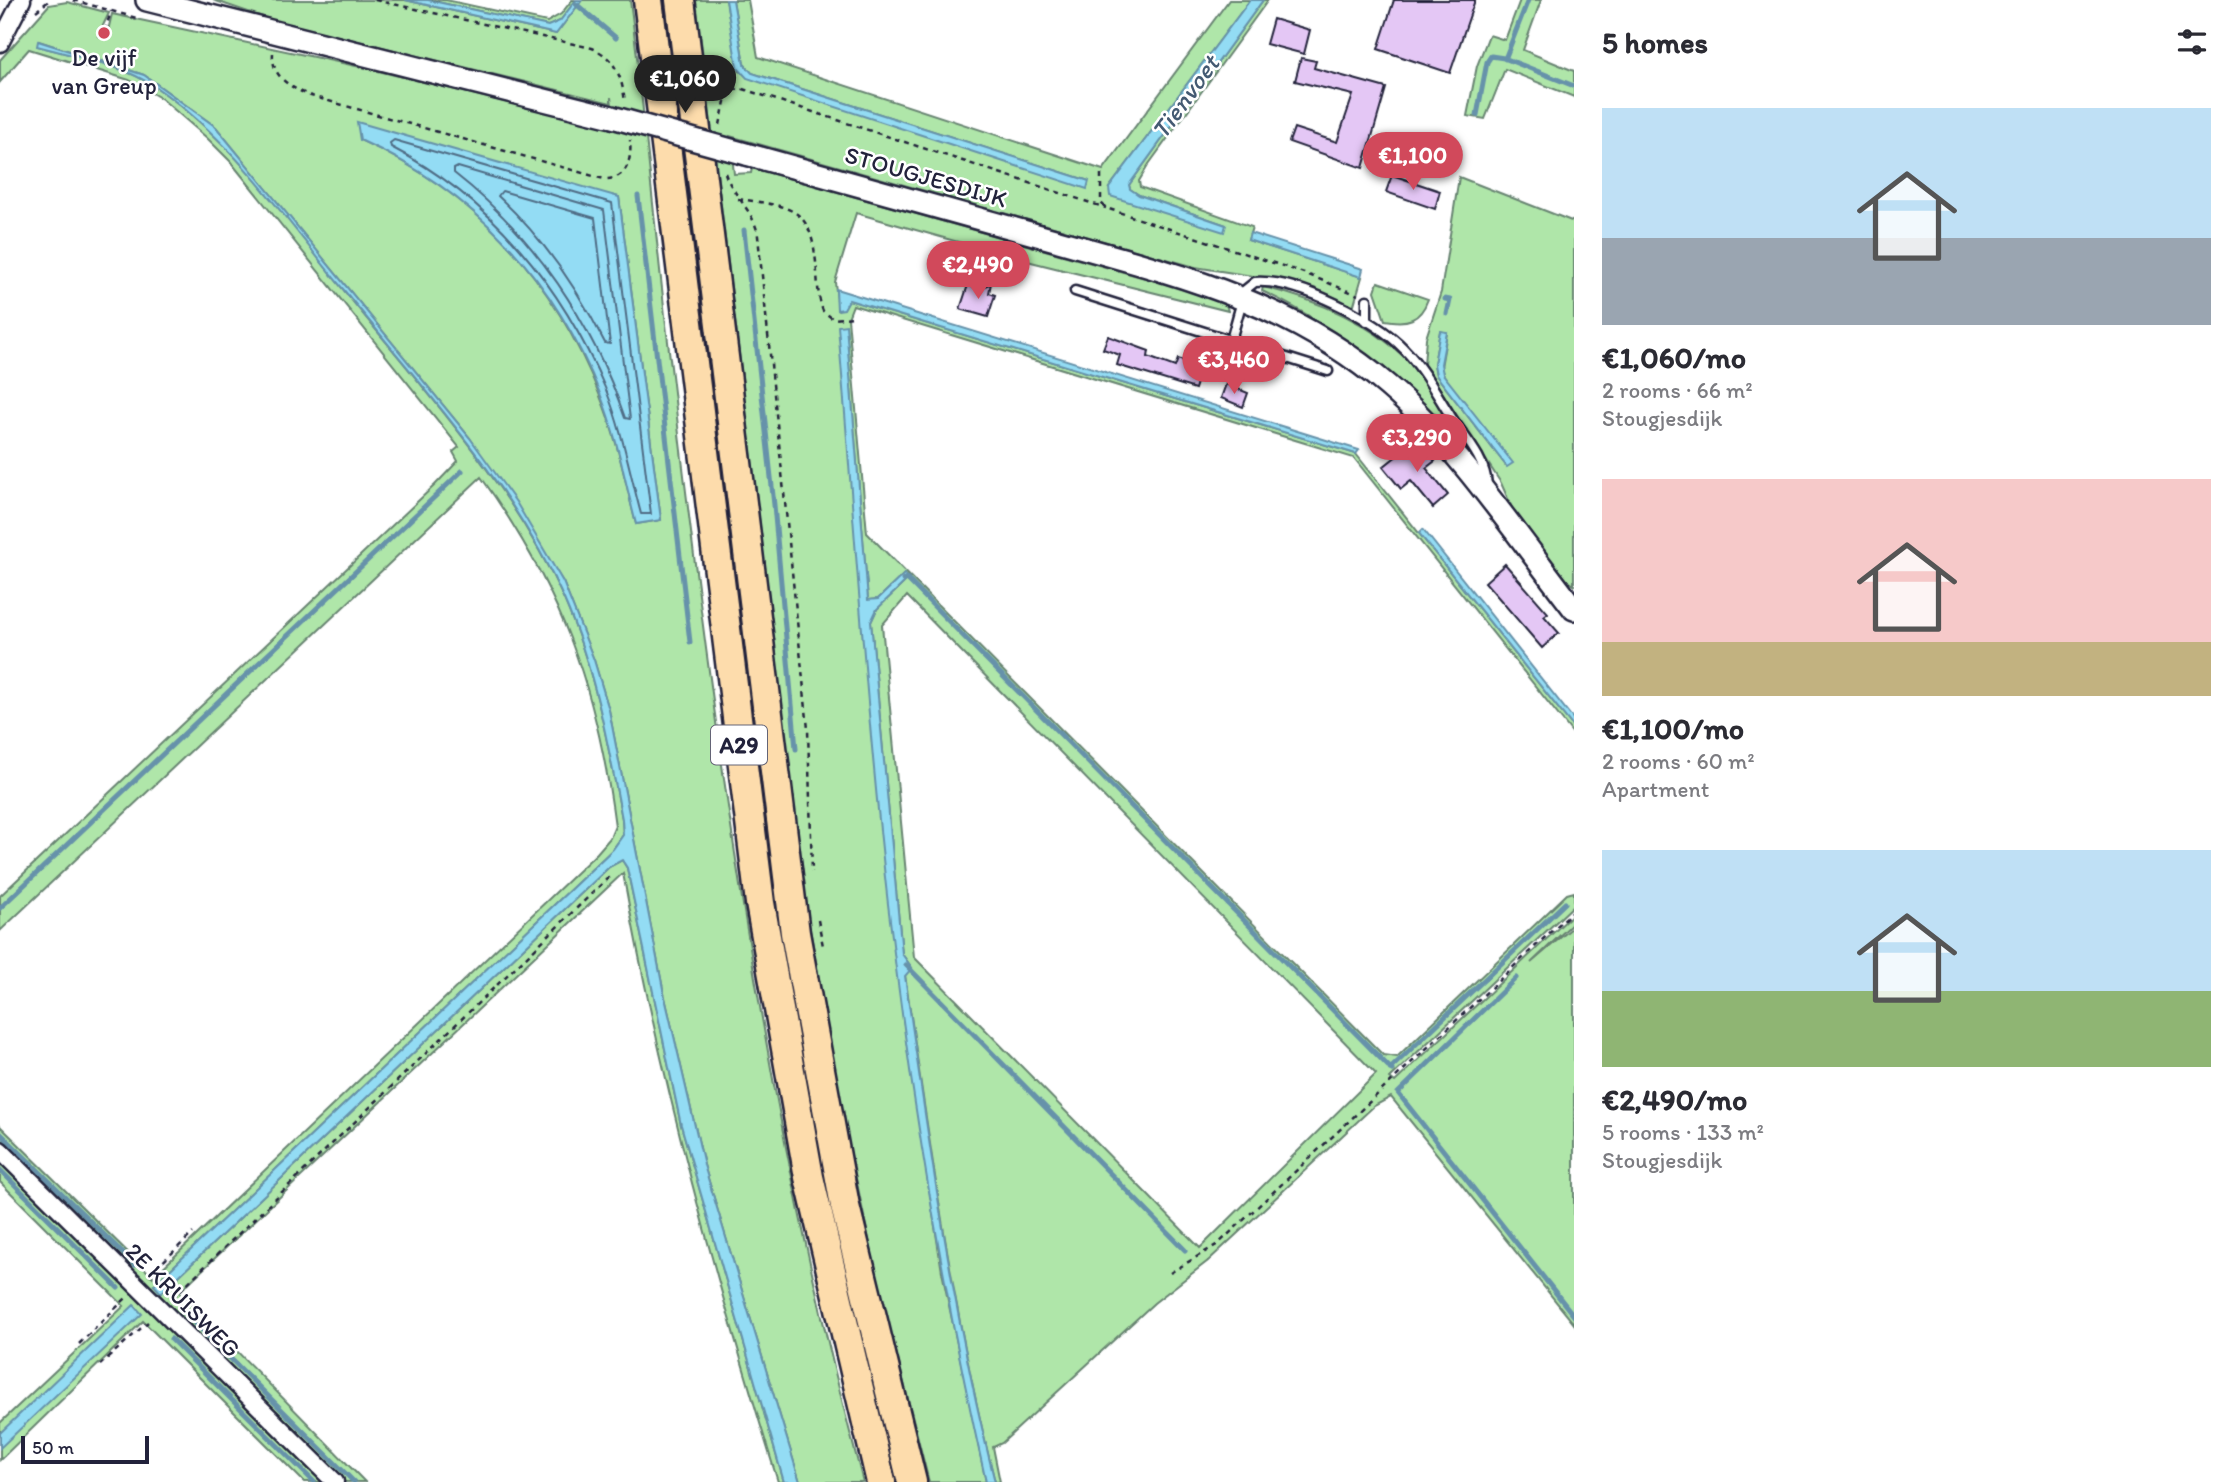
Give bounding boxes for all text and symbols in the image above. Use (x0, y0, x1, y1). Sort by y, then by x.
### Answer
icon: filters (2173, 23, 2211, 61)
text: 5 homes (1602, 24, 1708, 61)
marker: De vijf van Greup (96, 25, 112, 41)
place label: De vijf van Greup (51, 43, 157, 100)
water label: Tienvoet (1144, 47, 1227, 145)
pin: €1,060 (628, 55, 742, 115)
text: €1,060 (650, 64, 720, 92)
pin: €1,100 (1356, 132, 1470, 192)
street label: STOUGJESDIJK (842, 140, 1010, 213)
text: €1,100 (1379, 141, 1447, 169)
icon: home (1844, 153, 1970, 279)
pin: €2,490 (921, 242, 1035, 301)
text: €2,490 (943, 250, 1013, 278)
pin: €3,460 (1177, 336, 1291, 396)
text: €1,060/mo (1602, 339, 1746, 376)
text: €3,460 (1198, 345, 1270, 373)
text: 2 rooms · 66 m² (1602, 376, 1753, 404)
text: Stougjesdijk (1602, 404, 1722, 432)
pin: €3,290 (1360, 414, 1474, 474)
text: €3,290 (1382, 423, 1452, 451)
icon: home (1844, 524, 1970, 650)
text: €1,100/mo (1602, 710, 1744, 747)
road number: A29 (711, 726, 767, 764)
text: 2 rooms · 60 m² (1602, 747, 1755, 775)
text: Apartment (1602, 775, 1709, 803)
icon: home (1844, 895, 1970, 1021)
text: €2,490/mo (1602, 1081, 1747, 1118)
text: 5 rooms · 133 m² (1602, 1118, 1764, 1146)
text: Stougjesdijk (1602, 1146, 1722, 1174)
street label: 2E KRUISWEG (120, 1236, 247, 1363)
scale bar (21, 1433, 149, 1465)
text: 50 m (32, 1436, 74, 1459)

